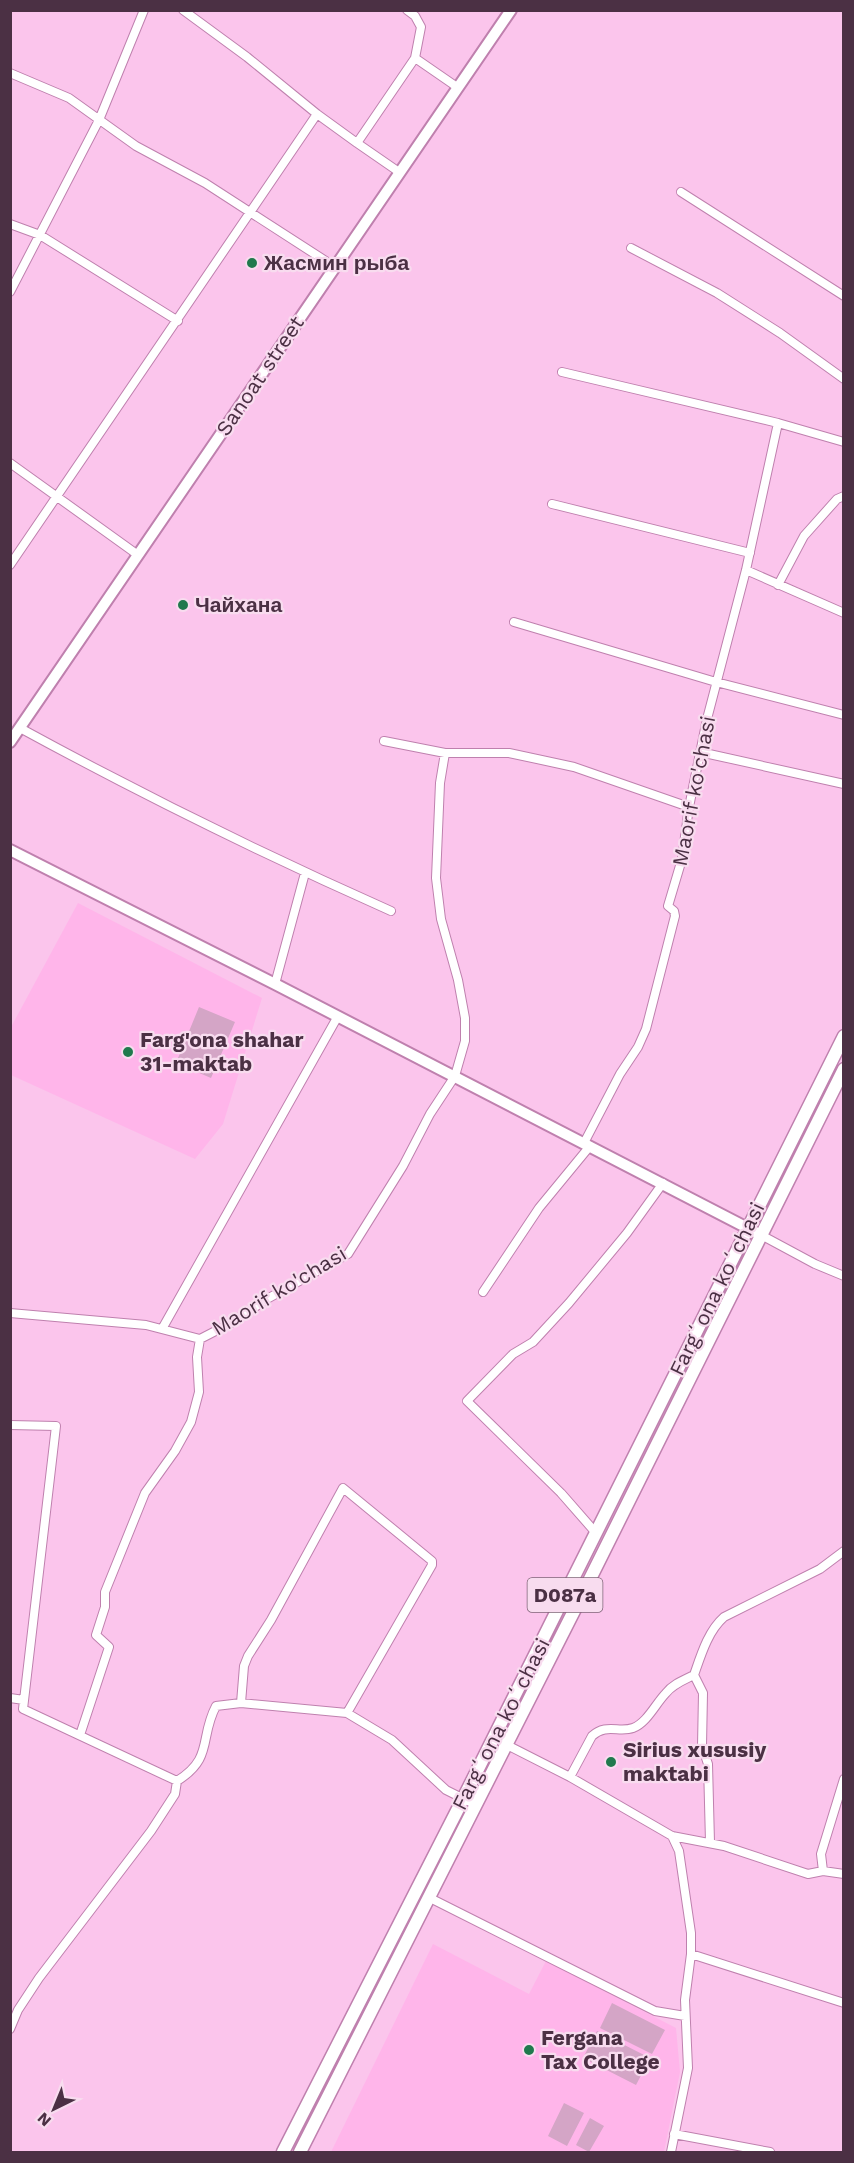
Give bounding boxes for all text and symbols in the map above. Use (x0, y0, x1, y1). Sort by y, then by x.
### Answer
place label: Жасмин рыба (263, 250, 409, 275)
marker: Жасмин рыба (245, 256, 259, 270)
street label: Sanoat street (210, 311, 309, 440)
place label: Чайхана (195, 592, 282, 617)
marker: Чайхана (176, 598, 190, 612)
street label: Maorif ko'chasi (667, 714, 720, 868)
place label: Farg'ona shahar 31-maktab (140, 1027, 303, 1076)
marker: Farg'ona shahar 31-maktab (121, 1045, 135, 1059)
street label: Fargʻona koʻchasi (664, 1198, 769, 1379)
street label: Maorif ko'chasi (207, 1241, 351, 1341)
road number: D087a (528, 1578, 602, 1612)
street label: Fargʻona koʻchasi (446, 1634, 555, 1814)
place label: Sirius xususiy maktabi (623, 1737, 766, 1786)
marker: Sirius xususiy maktabi (604, 1755, 618, 1769)
place label: Fergana Tax College (541, 2025, 660, 2074)
marker: Fergana Tax College (522, 2043, 536, 2057)
north arrow (24, 2079, 84, 2139)
text: N (33, 2109, 55, 2131)

